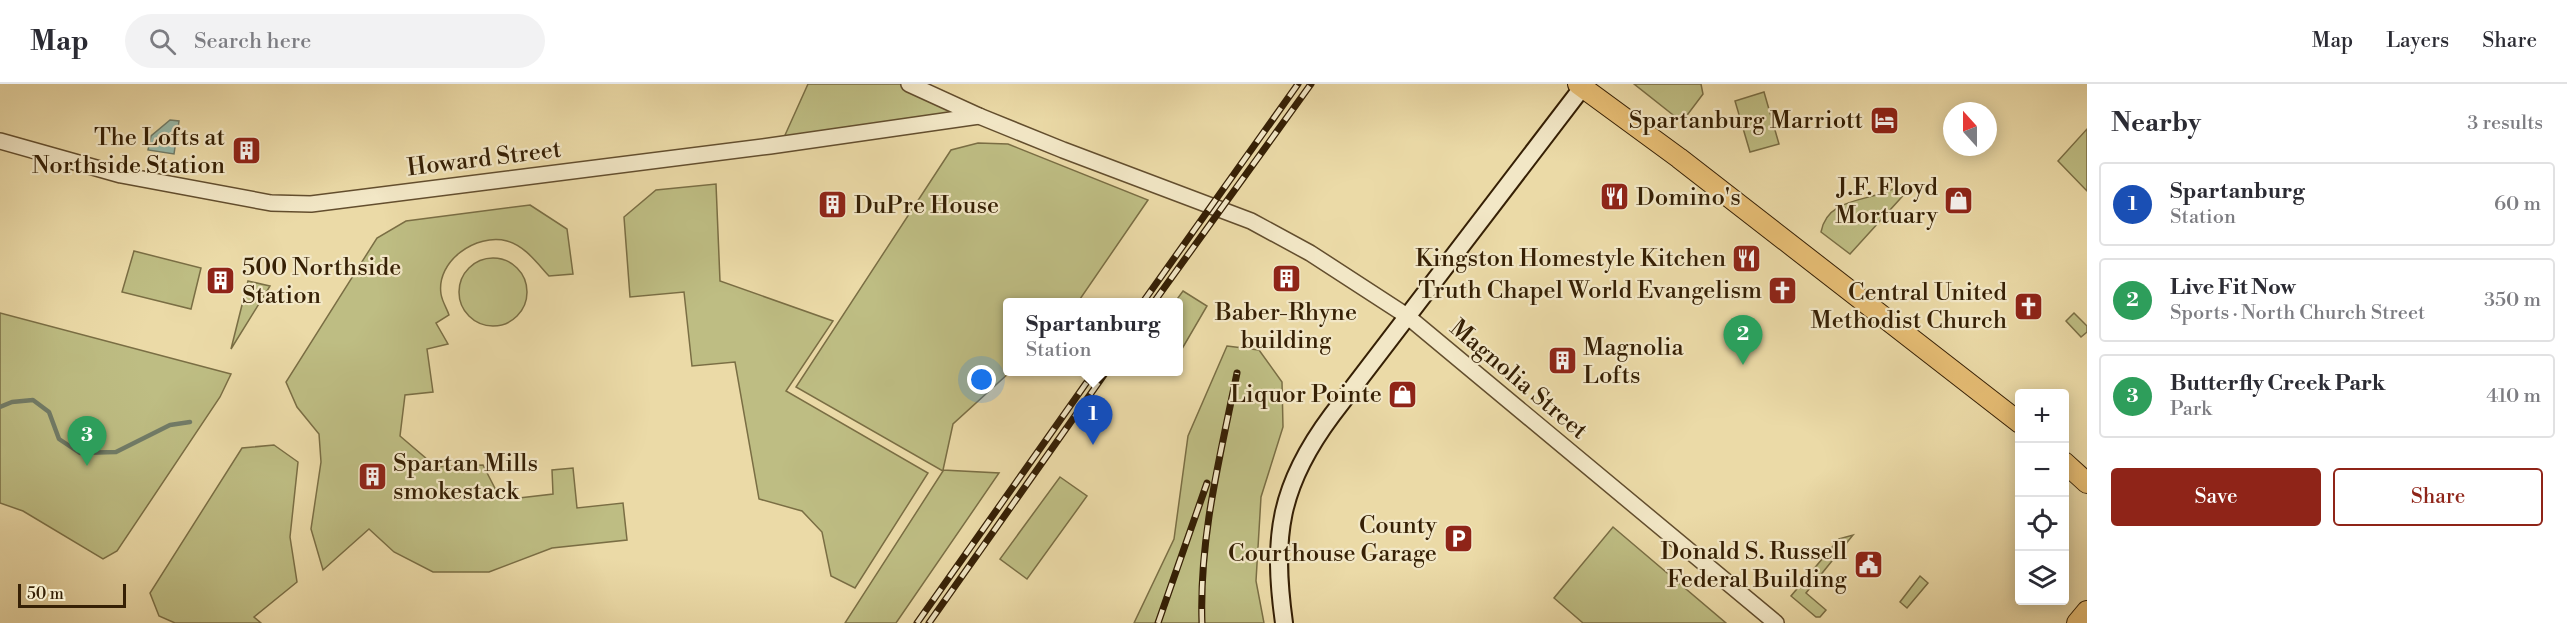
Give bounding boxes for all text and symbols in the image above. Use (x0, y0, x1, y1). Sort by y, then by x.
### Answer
search box (125, 14, 545, 68)
text: Map (30, 24, 89, 59)
icon: search (146, 25, 179, 58)
text: Search here (194, 28, 311, 55)
text: Map (2312, 28, 2353, 54)
text: Layers (2386, 28, 2449, 54)
text: Share (2482, 28, 2537, 54)
north arrow (1943, 102, 1997, 156)
hotel icon: Spartanburg Marriott (1868, 104, 1900, 136)
place label: Spartanburg Marriott (1629, 106, 1863, 136)
text: Nearby (2111, 107, 2201, 139)
text: 3 results (2467, 111, 2543, 136)
place label: The Lofts at Northside Station (32, 123, 225, 181)
building icon: The Lofts at Northside Station (230, 135, 262, 167)
street label: Howard Street (405, 135, 563, 183)
place label: J.F. Floyd Mortuary (1835, 173, 1938, 231)
text: Spartanburg (2170, 178, 2305, 205)
restaurant icon: Domino's (1599, 181, 1631, 213)
place label: Domino's (1636, 183, 1741, 213)
shop icon: J.F. Floyd Mortuary (1943, 185, 1975, 217)
building icon: DuPre House (817, 189, 849, 221)
place label: DuPre House (854, 191, 999, 221)
text: 1 (2128, 192, 2137, 217)
text: 60 m (2494, 192, 2541, 217)
text: Station (2170, 205, 2236, 230)
restaurant icon: Kingston Homestyle Kitchen (1731, 242, 1763, 274)
place label: Kingston Homestyle Kitchen (1415, 244, 1726, 274)
place label: 500 Northside Station (242, 253, 401, 311)
building icon: Baber-Rhyne building (1270, 263, 1302, 295)
building icon: 500 Northside Station (205, 265, 237, 297)
church icon: Truth Chapel World Evangelism (1767, 274, 1799, 306)
text: Live Fit Now (2170, 274, 2296, 301)
place label: Truth Chapel World Evangelism (1418, 276, 1762, 306)
place label: Central United Methodist Church (1811, 278, 2007, 336)
text: 2 (2126, 288, 2139, 313)
text: 350 m (2484, 288, 2541, 313)
church icon: Central United Methodist Church (2012, 290, 2044, 322)
popup (1003, 298, 1183, 376)
place label: Baber-Rhyne building (1214, 298, 1357, 356)
text: Sports · North Church Street (2170, 301, 2425, 326)
text: Spartanburg (1026, 311, 1160, 338)
street label: Magnolia Street (1443, 313, 1594, 446)
pin: 2 (1724, 316, 1762, 365)
place label: Magnolia Lofts (1583, 333, 1685, 391)
text: Station (1026, 338, 1092, 363)
building icon: Magnolia Lofts (1546, 345, 1578, 377)
your location (967, 365, 996, 394)
text: Butterfly Creek Park (2170, 370, 2385, 397)
shop icon: Liquor Pointe (1387, 378, 1419, 410)
place label: Liquor Pointe (1230, 380, 1382, 410)
text: 3 (2126, 384, 2139, 409)
text: 410 m (2486, 384, 2541, 409)
map controls (2015, 389, 2069, 605)
button: + (2015, 389, 2069, 443)
pin: 1 (1074, 396, 1112, 445)
text: Park (2170, 397, 2212, 422)
pin: 3 (68, 416, 106, 466)
button: − (2015, 443, 2069, 497)
place label: Spartan Mills smokestack (393, 449, 538, 507)
building icon: Spartan Mills smokestack (356, 461, 388, 493)
button: Save (2111, 468, 2321, 526)
button: Share (2333, 468, 2543, 526)
button: locate (2015, 497, 2069, 551)
place label: County Courthouse Garage (1228, 511, 1437, 569)
parking icon: County Courthouse Garage (1442, 523, 1474, 555)
place label: Donald S. Russell Federal Building (1660, 537, 1848, 595)
public building icon: Donald S. Russell Federal Building (1852, 549, 1884, 581)
button: layers (2015, 551, 2069, 605)
scale bar (18, 581, 126, 608)
text: 50 m (27, 584, 64, 604)

